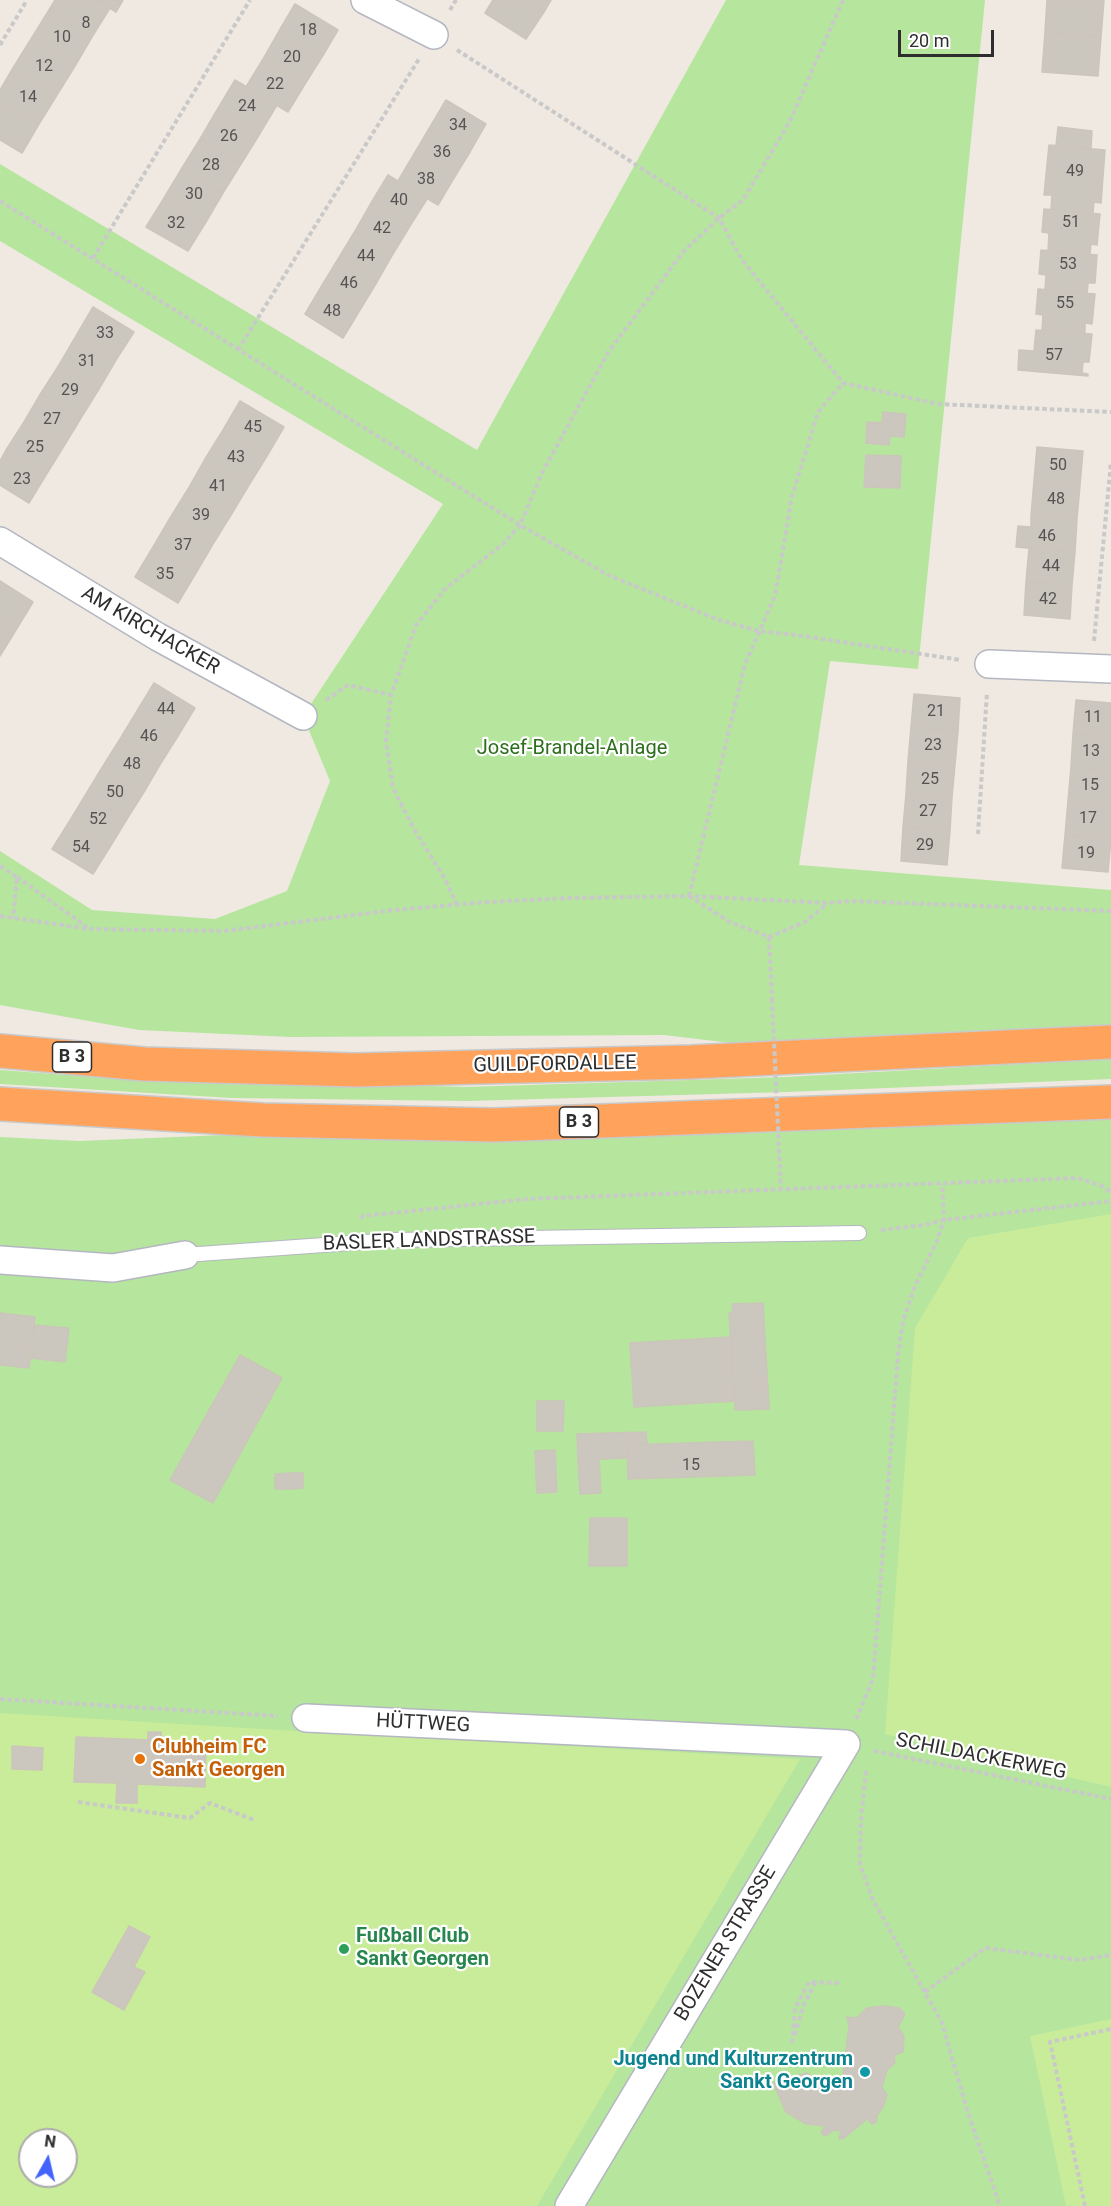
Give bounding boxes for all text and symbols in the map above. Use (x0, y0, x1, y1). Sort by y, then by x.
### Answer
house number: 8 (82, 14, 90, 34)
scale bar (901, 18, 997, 56)
house number: 18 (299, 21, 317, 41)
house number: 10 (53, 28, 71, 48)
text: 20 m (909, 30, 949, 51)
house number: 20 (283, 48, 301, 68)
house number: 12 (35, 57, 53, 77)
house number: 22 (266, 75, 284, 95)
house number: 14 (19, 88, 37, 108)
house number: 24 (238, 97, 256, 117)
house number: 34 (449, 116, 467, 136)
house number: 26 (220, 127, 238, 147)
house number: 36 (433, 143, 451, 163)
house number: 28 (202, 156, 220, 176)
house number: 49 (1066, 162, 1084, 182)
house number: 38 (417, 170, 435, 190)
house number: 30 (185, 185, 203, 205)
house number: 40 (390, 191, 408, 211)
house number: 51 (1062, 213, 1080, 233)
house number: 32 (167, 214, 185, 234)
house number: 42 (373, 219, 391, 239)
house number: 44 (357, 247, 375, 267)
house number: 53 (1059, 255, 1077, 275)
house number: 46 (340, 274, 358, 294)
house number: 55 (1056, 294, 1074, 314)
house number: 48 (323, 302, 341, 322)
house number: 33 (96, 324, 114, 344)
house number: 57 (1045, 346, 1063, 366)
house number: 31 (78, 352, 96, 372)
house number: 29 (61, 381, 79, 401)
house number: 27 (43, 410, 61, 430)
house number: 45 (244, 418, 262, 438)
house number: 25 (26, 438, 44, 458)
house number: 43 (227, 448, 245, 468)
house number: 50 (1049, 456, 1067, 476)
house number: 23 (13, 470, 31, 490)
house number: 41 (209, 477, 227, 497)
house number: 48 (1047, 490, 1065, 510)
house number: 39 (192, 506, 210, 526)
house number: 46 (1038, 527, 1056, 547)
house number: 37 (174, 536, 192, 556)
house number: 44 (1042, 557, 1060, 577)
house number: 35 (156, 565, 174, 585)
street label: AM KIRCHACKER (77, 582, 223, 680)
house number: 42 (1039, 590, 1057, 610)
house number: 44 (157, 700, 175, 720)
house number: 21 (927, 702, 945, 722)
house number: 11 (1084, 708, 1102, 728)
house number: 46 (140, 727, 158, 747)
house number: 23 (924, 736, 942, 756)
park label: Josef-Brandel-Anlage (477, 737, 667, 761)
house number: 13 (1082, 742, 1100, 762)
house number: 48 (123, 755, 141, 775)
house number: 25 (921, 770, 939, 790)
house number: 15 (1081, 776, 1099, 796)
house number: 50 (106, 783, 124, 803)
house number: 27 (919, 802, 937, 822)
house number: 17 (1079, 809, 1097, 829)
house number: 52 (89, 810, 107, 830)
house number: 29 (916, 836, 934, 856)
house number: 54 (72, 838, 90, 858)
house number: 19 (1077, 844, 1095, 864)
road number: B 3 (52, 1042, 92, 1072)
street label: GUILDFORDALLEE (473, 1052, 637, 1078)
road number: B 3 (560, 1107, 598, 1137)
street label: BASLER LANDSTRASSE (322, 1225, 536, 1257)
house number: 15 (682, 1456, 700, 1476)
street label: HÜTTWEG (375, 1710, 471, 1738)
street label: SCHILDACKERWEG (894, 1729, 1068, 1785)
place label: Clubheim FC Sankt Georgen (152, 1736, 285, 1783)
marker: Clubheim FC Sankt Georgen (133, 1752, 147, 1766)
street label: BOZENER STRASSE (670, 1862, 782, 2026)
place label: Fußball Club Sankt Georgen (356, 1925, 489, 1972)
marker: Fußball Club Sankt Georgen (337, 1942, 351, 1956)
place label: Jugend und Kulturzentrum Sankt Georgen (613, 2048, 853, 2095)
marker: Jugend und Kulturzentrum Sankt Georgen (858, 2065, 872, 2079)
north arrow (18, 2128, 78, 2188)
text: N (43, 2131, 57, 2152)

